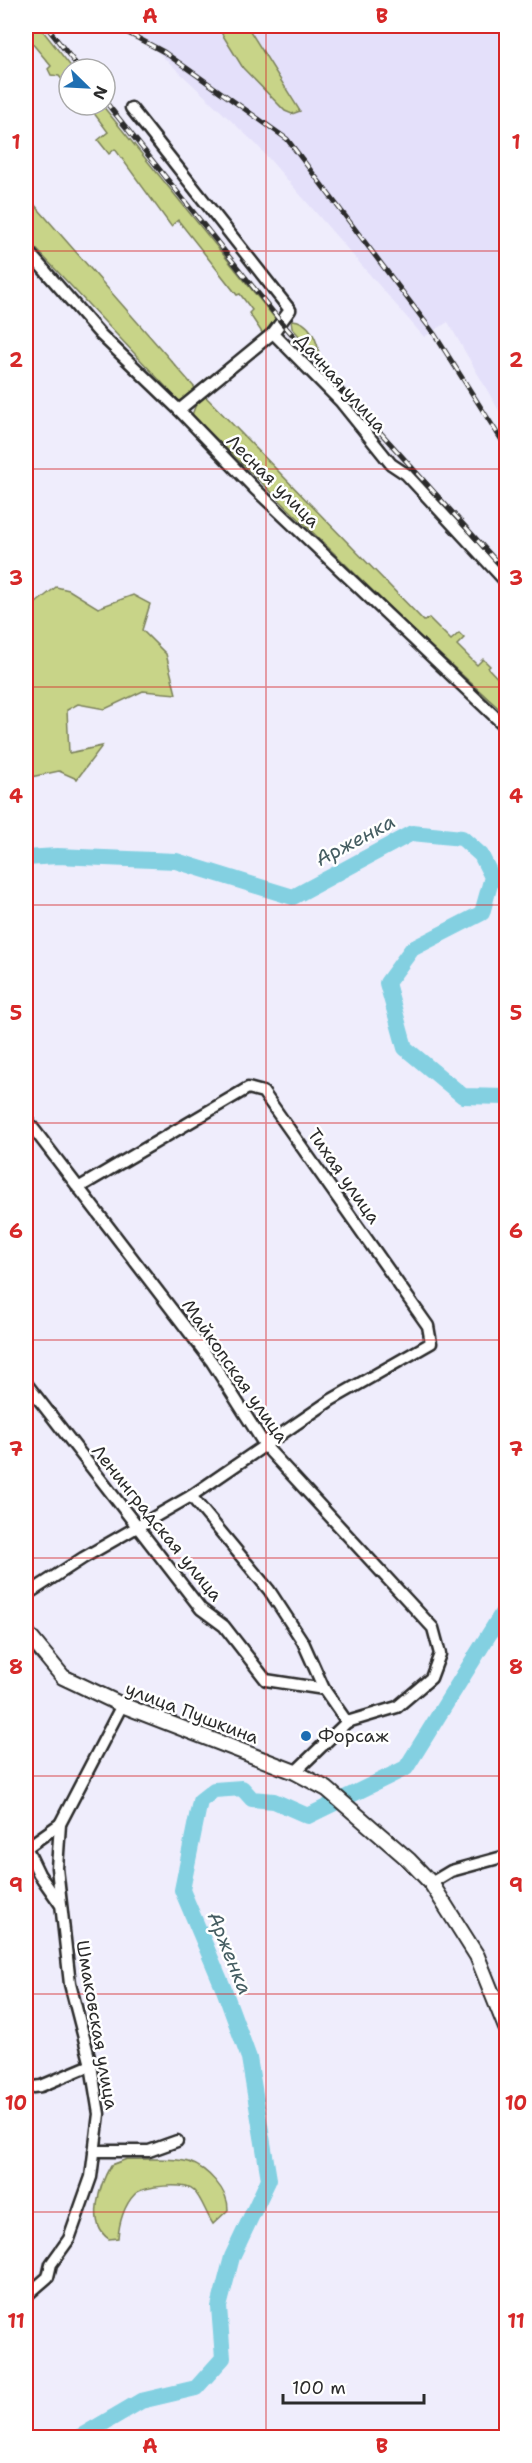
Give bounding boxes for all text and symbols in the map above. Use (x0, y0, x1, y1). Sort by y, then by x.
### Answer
text: A (142, 3, 158, 29)
text: B (376, 3, 388, 29)
north arrow (57, 57, 117, 117)
text: N (88, 83, 112, 103)
text: 1 (11, 129, 21, 155)
text: 1 (511, 129, 521, 155)
street label: Дачная улица (290, 328, 392, 438)
text: 2 (9, 347, 23, 373)
text: 2 (509, 347, 523, 373)
street label: Лесная улица (221, 429, 325, 533)
text: 3 (9, 565, 23, 591)
text: 3 (509, 565, 523, 591)
text: 4 (9, 783, 23, 809)
text: 4 (509, 783, 523, 809)
water label: Арженка (311, 808, 399, 872)
text: 5 (10, 1000, 22, 1026)
text: 5 (510, 1000, 522, 1026)
street label: Тихая улица (302, 1123, 386, 1229)
text: 6 (9, 1218, 23, 1244)
text: 6 (509, 1218, 523, 1244)
street label: Майкопская улица (176, 1294, 294, 1448)
text: 7 (9, 1436, 23, 1462)
text: 7 (509, 1436, 523, 1462)
street label: Ленинградская улица (86, 1440, 228, 1606)
text: 8 (9, 1654, 23, 1680)
text: 8 (509, 1654, 523, 1680)
street label: улица Пушкина (122, 1676, 262, 1750)
place label: Форсаж (318, 1724, 389, 1748)
marker: Форсаж (299, 1729, 313, 1743)
text: 9 (9, 1872, 23, 1898)
text: 9 (509, 1872, 523, 1898)
water label: Арженка (202, 1908, 258, 1998)
street label: Шмаковская улица (70, 1938, 124, 2112)
text: 10 (5, 2090, 27, 2116)
text: 10 (505, 2090, 527, 2116)
text: 11 (7, 2308, 25, 2334)
text: 11 (507, 2308, 525, 2334)
scale bar (283, 2367, 424, 2405)
text: 100 m (292, 2376, 346, 2400)
text: A (142, 2433, 158, 2459)
text: B (376, 2433, 388, 2459)

